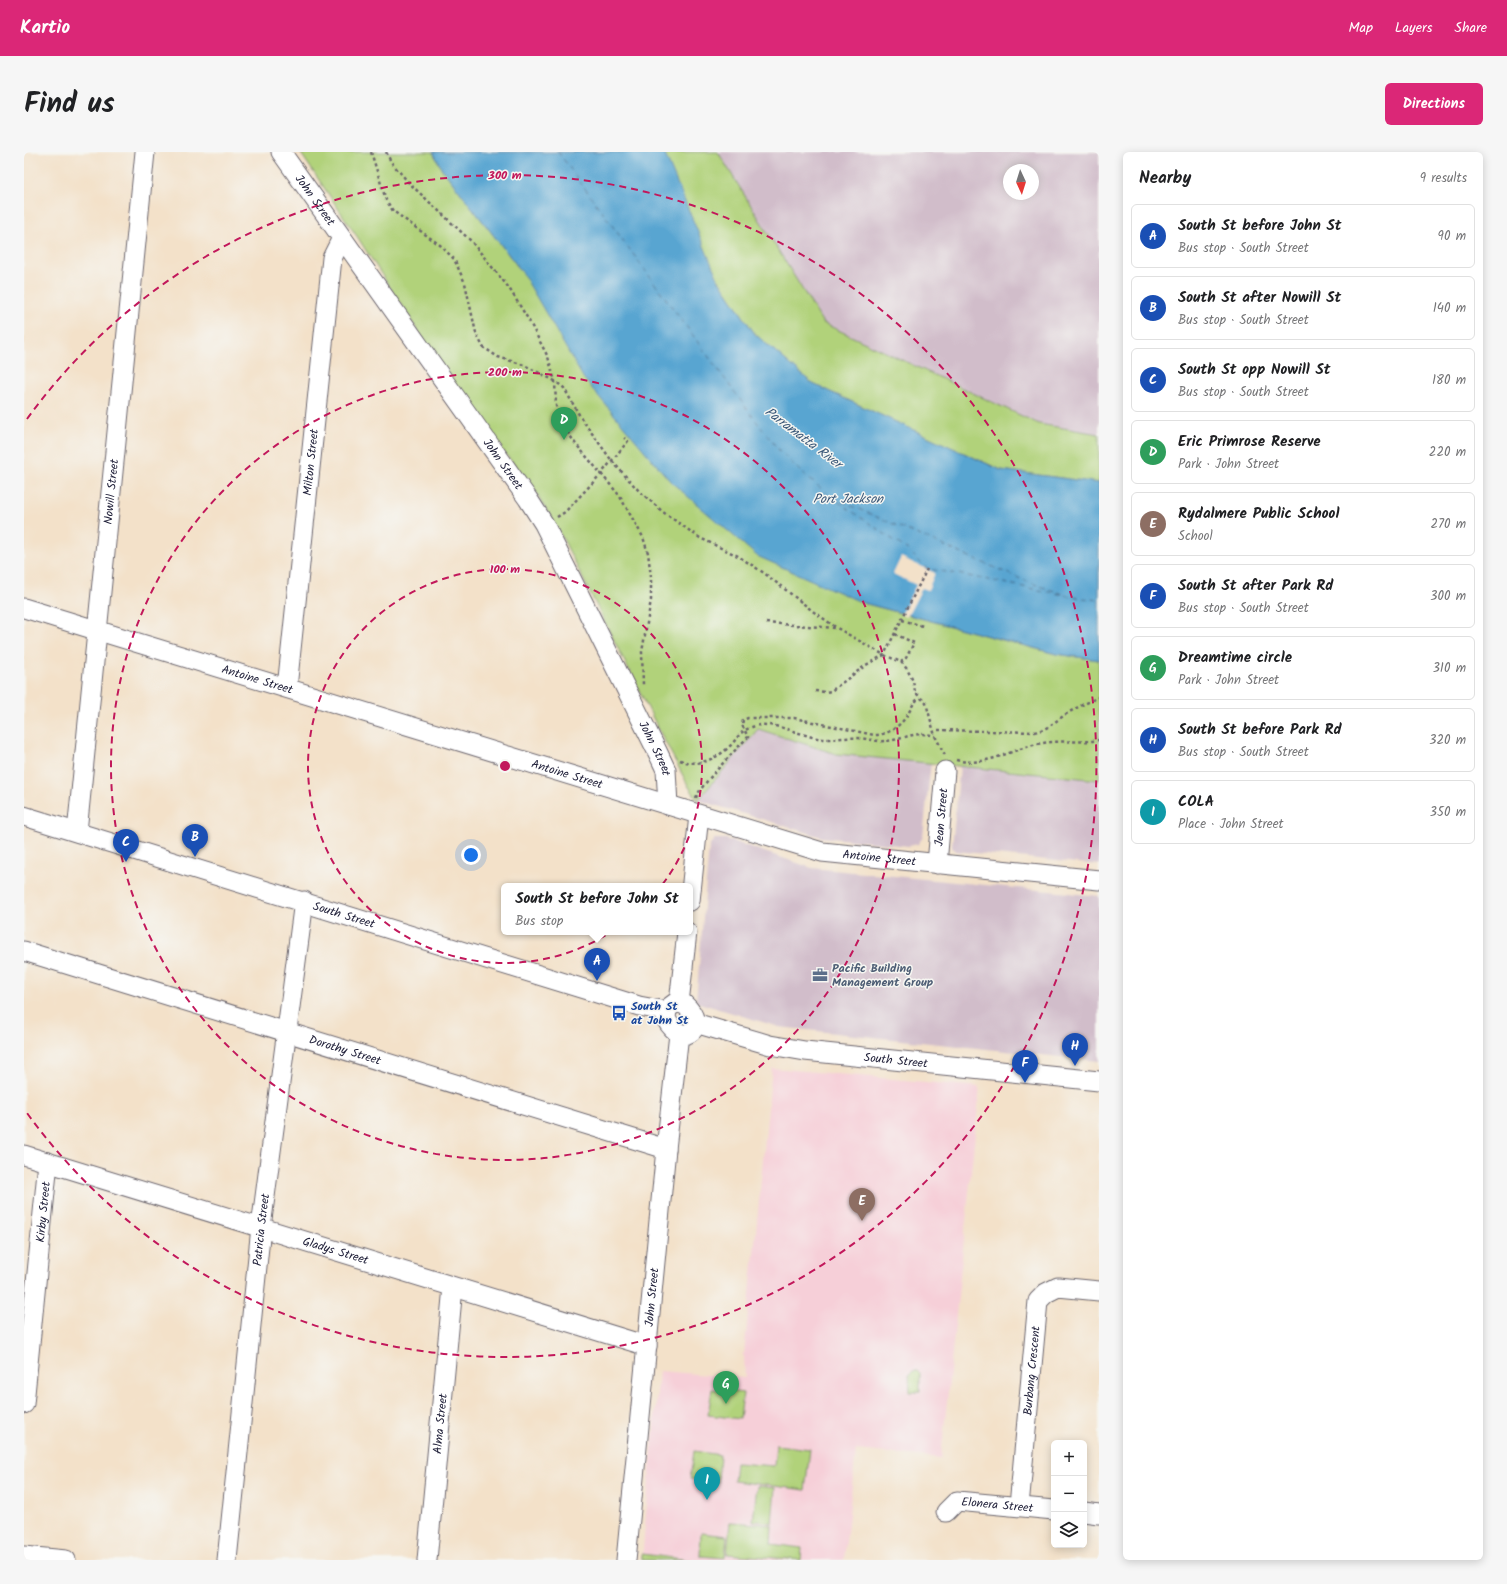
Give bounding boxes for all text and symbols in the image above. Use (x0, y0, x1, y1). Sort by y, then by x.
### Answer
text: Kartio (20, 13, 70, 43)
text: Map (1349, 17, 1373, 39)
text: Layers (1395, 17, 1433, 39)
text: Share (1455, 17, 1487, 39)
text: Find us (24, 82, 115, 127)
button: Directions (1385, 83, 1483, 125)
north arrow (1003, 164, 1039, 200)
text: Nearby (1139, 165, 1191, 192)
text: 300 m (487, 166, 522, 185)
text: 9 results (1420, 168, 1467, 189)
street label: John Street (290, 171, 340, 230)
text: South St before John St (1178, 214, 1342, 238)
text: A (1149, 226, 1157, 247)
text: 90 m (1438, 226, 1466, 247)
text: Bus stop · South Street (1178, 238, 1309, 259)
text: South St after Nowill St (1178, 286, 1341, 310)
text: B (1149, 298, 1157, 319)
text: 140 m (1433, 298, 1466, 319)
text: Bus stop · South Street (1178, 310, 1309, 331)
text: South St opp Nowill St (1178, 358, 1331, 382)
text: 200 m (488, 363, 522, 382)
text: C (1149, 370, 1157, 391)
text: 180 m (1432, 370, 1466, 391)
text: Bus stop · South Street (1178, 382, 1309, 403)
water label: Parramatta River (760, 402, 848, 476)
pin: D (551, 407, 577, 440)
street label: Milton Street (298, 428, 324, 497)
text: Eric Primrose Reserve (1178, 430, 1321, 454)
street label: John Street (478, 435, 528, 494)
text: D (1149, 442, 1157, 463)
text: 220 m (1429, 442, 1466, 463)
text: Park · John Street (1178, 454, 1279, 475)
street label: Nowill Street (99, 458, 124, 525)
water label: Port Jackson (813, 489, 884, 510)
text: Rydalmere Public School (1178, 502, 1339, 526)
text: E (1149, 514, 1157, 535)
text: 270 m (1430, 514, 1466, 535)
text: School (1178, 526, 1213, 547)
text: 100 m (490, 560, 520, 579)
text: South St after Park Rd (1178, 574, 1333, 598)
text: F (1149, 586, 1157, 607)
text: 300 m (1430, 586, 1466, 607)
text: Bus stop · South Street (1178, 598, 1309, 619)
text: Dreamtime circle (1178, 646, 1292, 670)
text: G (1149, 658, 1157, 679)
text: 310 m (1432, 658, 1466, 679)
street label: Antoine Street (219, 660, 296, 700)
text: Park · John Street (1178, 670, 1279, 691)
street label: John Street (633, 718, 675, 776)
text: South St before Park Rd (1178, 718, 1342, 742)
text: H (1149, 730, 1157, 751)
text: 320 m (1429, 730, 1466, 751)
text: Bus stop · South Street (1178, 742, 1309, 763)
street label: Antoine Street (529, 755, 605, 795)
centre of rings (498, 759, 512, 773)
street label: Jean Street (930, 787, 954, 847)
text: COLA (1178, 790, 1214, 814)
text: I (1151, 802, 1155, 823)
text: 350 m (1430, 802, 1466, 823)
text: Place · John Street (1178, 814, 1284, 835)
pin: B (182, 824, 208, 857)
pin: C (113, 829, 139, 862)
your location (461, 845, 481, 865)
street label: Antoine Street (842, 845, 917, 871)
popup (501, 883, 693, 935)
text: South St before John St (515, 887, 679, 911)
street label: South Street (311, 897, 378, 934)
text: Bus stop (515, 911, 563, 932)
pin: A (584, 948, 610, 981)
place label: Pacific Building Management Group (832, 959, 934, 992)
office icon: Pacific Building Management Group (811, 966, 829, 984)
place label: South St at John St (631, 997, 689, 1030)
bus stop icon: South St at John St (610, 1004, 628, 1022)
street label: Dorothy Street (306, 1030, 384, 1071)
pin: H (1062, 1033, 1088, 1066)
street label: South Street (863, 1048, 929, 1074)
pin: F (1012, 1050, 1038, 1083)
street label: Kirby Street (31, 1180, 56, 1243)
pin: E (849, 1188, 875, 1221)
street label: Patricia Street (248, 1192, 275, 1267)
street label: Gladys Street (300, 1232, 371, 1270)
street label: John Street (640, 1267, 664, 1328)
street label: Burbang Crescent (1018, 1325, 1046, 1416)
pin: G (713, 1371, 739, 1404)
street label: Alma Street (428, 1392, 453, 1455)
map controls (1051, 1440, 1087, 1548)
button: + (1051, 1440, 1087, 1476)
pin: I (694, 1467, 720, 1500)
button: − (1051, 1476, 1087, 1512)
street label: Elonera Street (960, 1492, 1034, 1518)
button: layers (1051, 1512, 1087, 1548)

